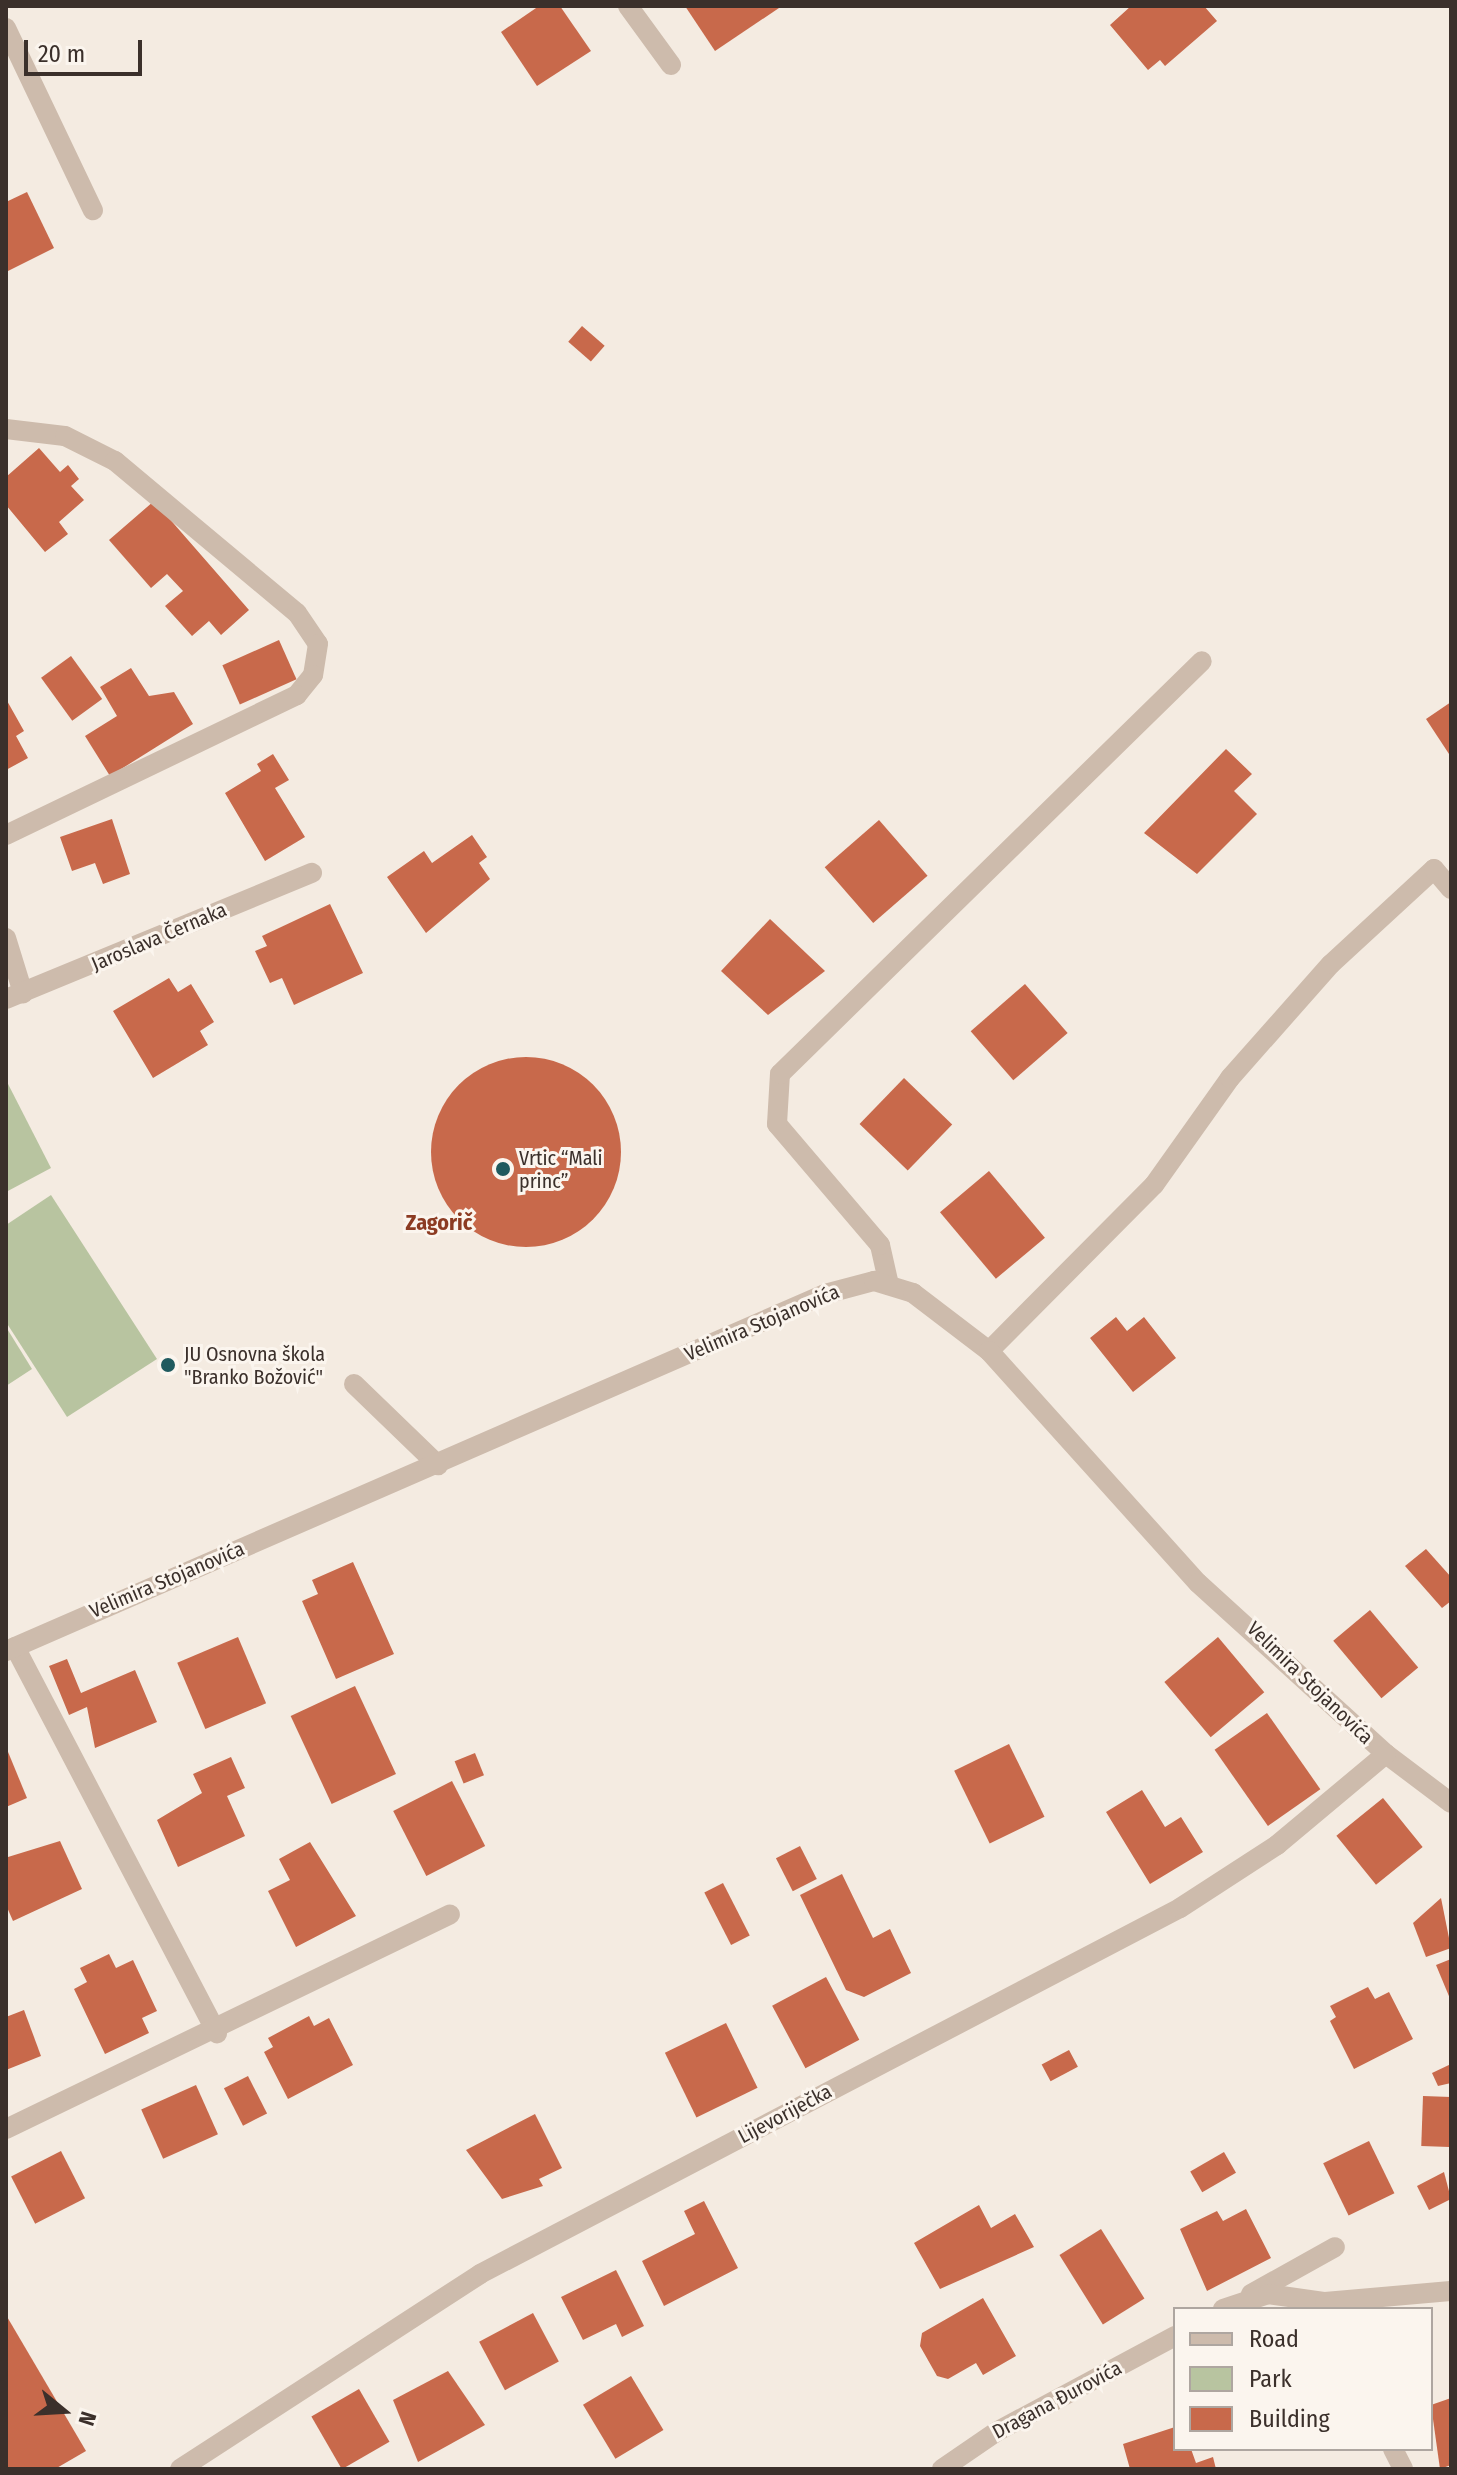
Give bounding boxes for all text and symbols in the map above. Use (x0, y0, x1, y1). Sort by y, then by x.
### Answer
scale bar (28, 24, 146, 74)
text: 20 m (38, 40, 85, 68)
street label: Jaroslava Černaka (88, 898, 230, 976)
place label: Vrtic “Mali princ” (519, 1146, 603, 1193)
marker: Vrtic “Mali princ” (494, 1160, 512, 1178)
district label: Zagorič (406, 1210, 472, 1236)
street label: Velimira Stojanovića (681, 1280, 843, 1366)
place label: JU Osnovna škola "Branko Božović" (184, 1342, 325, 1389)
marker: JU Osnovna škola "Branko Božović" (159, 1356, 177, 1374)
street label: Velimira Stojanovića (86, 1537, 248, 1623)
street label: Velimira Stojanovića (1242, 1617, 1378, 1749)
street label: Lijevoriječka (734, 2079, 836, 2149)
legend (1173, 2307, 1433, 2451)
text: Road (1249, 2325, 1299, 2353)
street label: Dragana Đurovića (988, 2356, 1126, 2444)
text: Park (1249, 2365, 1292, 2393)
north arrow (24, 2371, 104, 2451)
text: Building (1249, 2405, 1330, 2433)
text: N (72, 2408, 102, 2429)

